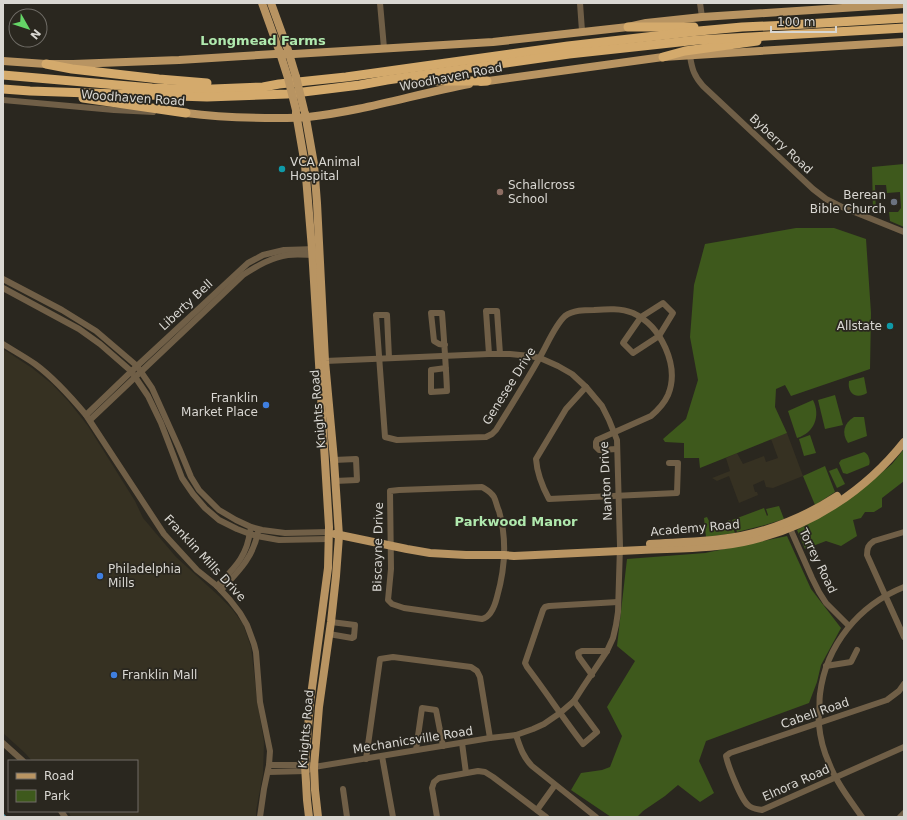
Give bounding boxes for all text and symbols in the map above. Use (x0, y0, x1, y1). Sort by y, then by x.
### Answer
north arrow (8, 8, 48, 48)
scale bar (771, 8, 836, 34)
text: 100 m (777, 15, 815, 29)
text: N (27, 26, 43, 42)
district label: Longmead Farms (200, 33, 326, 48)
street label: Woodhaven Road (398, 60, 504, 94)
street label: Woodhaven Road (80, 87, 186, 109)
street label: Byberry Road (747, 111, 815, 177)
place label: VCA Animal Hospital (290, 155, 360, 183)
marker: VCA Animal Hospital (277, 164, 287, 174)
place label: Schallcross School (508, 178, 575, 206)
marker: Schallcross School (495, 187, 505, 197)
place label: Berean Bible Church (810, 188, 886, 216)
marker: Berean Bible Church (889, 197, 899, 207)
street label: Liberty Bell (156, 277, 216, 333)
place label: Allstate (837, 319, 882, 333)
marker: Allstate (885, 321, 895, 331)
street label: Genesee Drive (480, 345, 538, 427)
street label: Knights Road (308, 369, 328, 449)
place label: Franklin Market Place (181, 391, 258, 419)
marker: Franklin Market Place (261, 400, 271, 410)
street label: Nanton Drive (597, 441, 615, 521)
street label: Biscayne Drive (370, 502, 386, 592)
street label: Franklin Mills Drive (161, 512, 249, 604)
district label: Parkwood Manor (454, 514, 578, 529)
street label: Academy Road (650, 517, 740, 539)
street label: Torrey Road (796, 525, 840, 596)
place label: Philadelphia Mills (108, 562, 181, 590)
marker: Philadelphia Mills (95, 571, 105, 581)
place label: Franklin Mall (122, 668, 197, 682)
marker: Franklin Mall (109, 670, 119, 680)
street label: Knights Road (296, 689, 316, 769)
street label: Cabell Road (779, 695, 851, 731)
street label: Mechanicsville Road (352, 724, 474, 756)
legend (8, 760, 138, 812)
street label: Elnora Road (760, 762, 832, 804)
text: Road (44, 769, 74, 783)
text: Park (44, 789, 70, 803)

